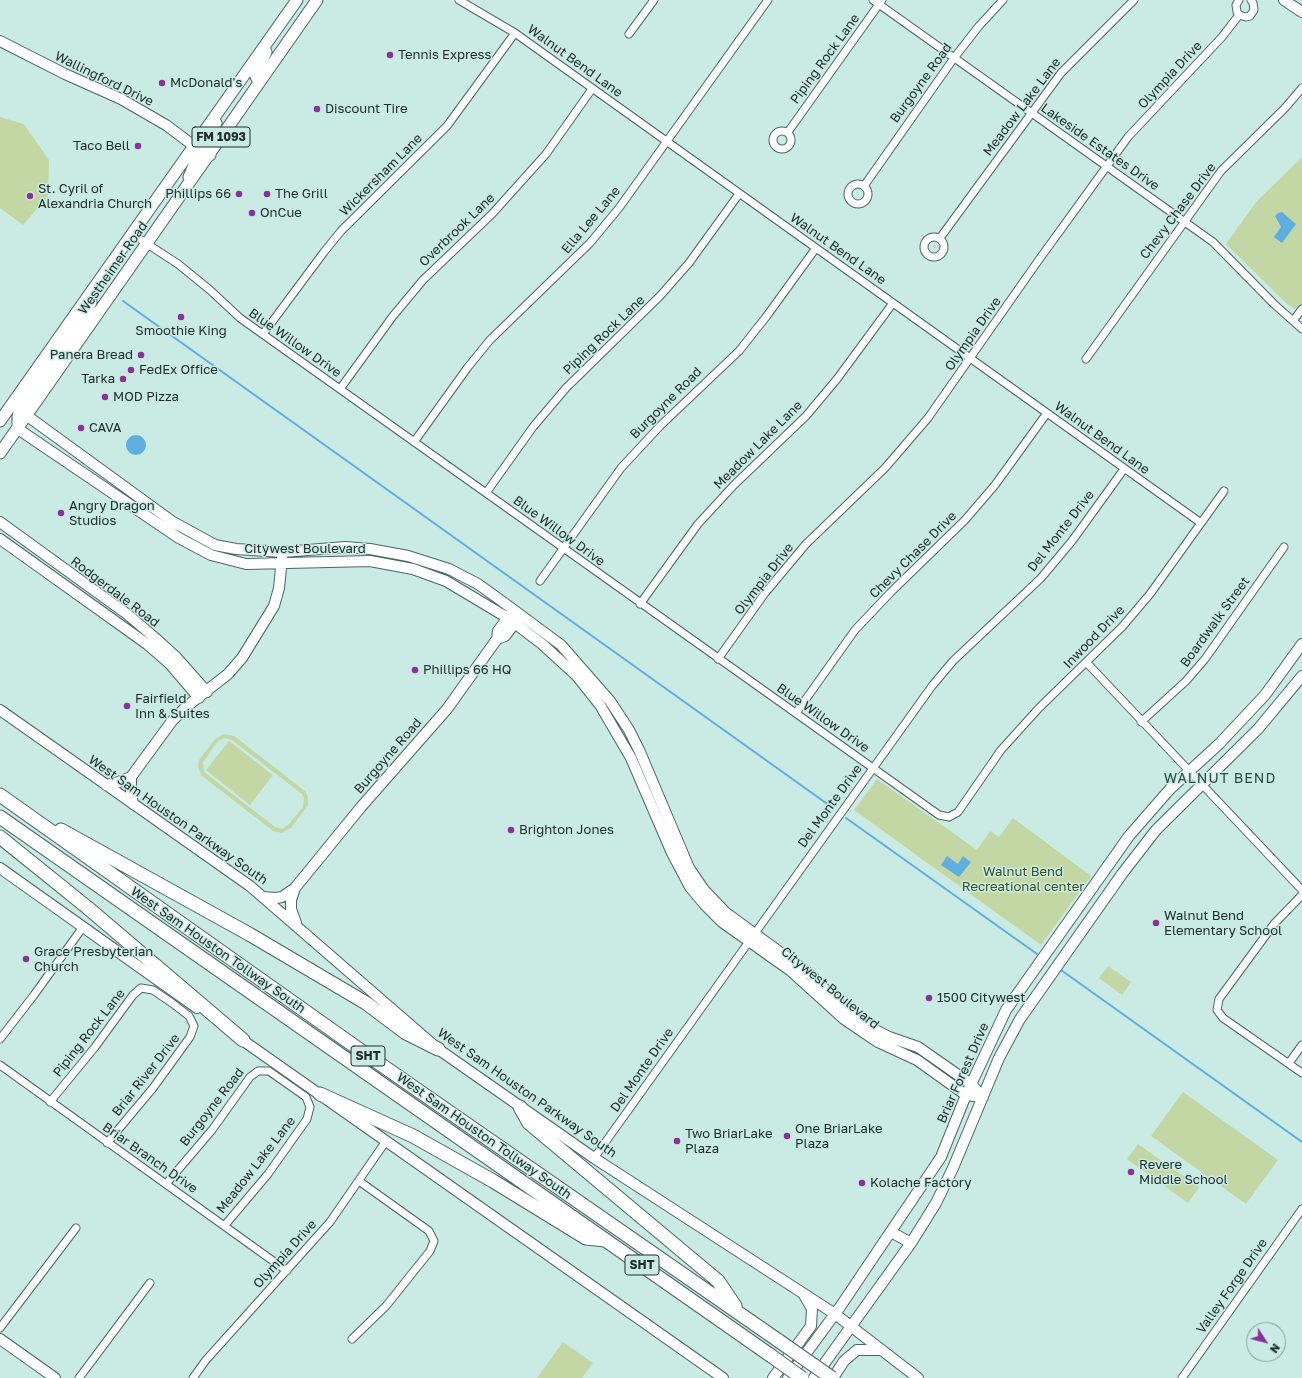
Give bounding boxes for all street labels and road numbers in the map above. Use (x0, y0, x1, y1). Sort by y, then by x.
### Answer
street label: Piping Rock Lane (787, 11, 863, 107)
street label: Walnut Bend Lane (524, 21, 626, 101)
street label: Olympia Drive (1135, 38, 1205, 112)
street label: Burgoyne Road (887, 40, 955, 126)
street label: Wallingford Drive (52, 48, 156, 110)
street label: Meadow Lake Lane (980, 55, 1064, 159)
street label: Lakeside Estates Drive (1038, 100, 1162, 194)
road number: FM 1093 (192, 127, 250, 147)
street label: Wickersham Lane (337, 131, 425, 219)
street label: Chevy Chase Drive (1137, 160, 1219, 262)
street label: Ella Lee Lane (558, 183, 624, 257)
street label: Overbrook Lane (416, 190, 498, 270)
street label: Walnut Bend Lane (787, 210, 889, 288)
street label: Westheimer Road (75, 219, 151, 317)
street label: Piping Rock Lane (560, 292, 648, 378)
street label: Olympia Drive (942, 294, 1004, 374)
street label: Blue Willow Drive (246, 305, 344, 381)
street label: Burgoyne Road (627, 364, 705, 442)
street label: Meadow Lake Lane (711, 398, 805, 492)
street label: Walnut Bend Lane (1051, 398, 1153, 478)
street label: Del Monte Drive (1024, 487, 1098, 575)
street label: Blue Willow Drive (510, 493, 608, 569)
street label: Chevy Chase Drive (866, 508, 960, 602)
street label: Olympia Drive (731, 540, 797, 618)
street label: Citywest Boulevard (244, 541, 366, 557)
street label: Rodgerdale Road (68, 554, 162, 630)
street label: Boardwalk Street (1177, 574, 1253, 670)
street label: Inwood Drive (1060, 602, 1128, 672)
street label: Blue Willow Drive (774, 680, 872, 756)
street label: Burgoyne Road (351, 715, 425, 797)
street label: West Sam Houston Parkway South (85, 752, 271, 888)
street label: Del Monte Drive (795, 761, 865, 851)
street label: West Sam Houston Tollway South (128, 883, 308, 1017)
street label: Citywest Boulevard (778, 944, 882, 1032)
street label: Piping Rock Lane (50, 986, 128, 1080)
street label: Briar Forest Drive (934, 1020, 992, 1126)
street label: West Sam Houston Parkway South (434, 1025, 620, 1161)
street label: Del Monte Drive (607, 1025, 677, 1115)
street label: Briar River Drive (109, 1031, 183, 1119)
road number: SHT (351, 1046, 385, 1066)
street label: Burgoyne Road (177, 1065, 247, 1149)
street label: West Sam Houston Tollway South (394, 1069, 574, 1203)
street label: Meadow Lake Lane (213, 1113, 299, 1217)
street label: Briar Branch Drive (99, 1119, 201, 1197)
street label: Olympia Drive (250, 1217, 320, 1291)
street label: Valley Forge Drive (1193, 1235, 1271, 1337)
road number: SHT (625, 1255, 659, 1275)

